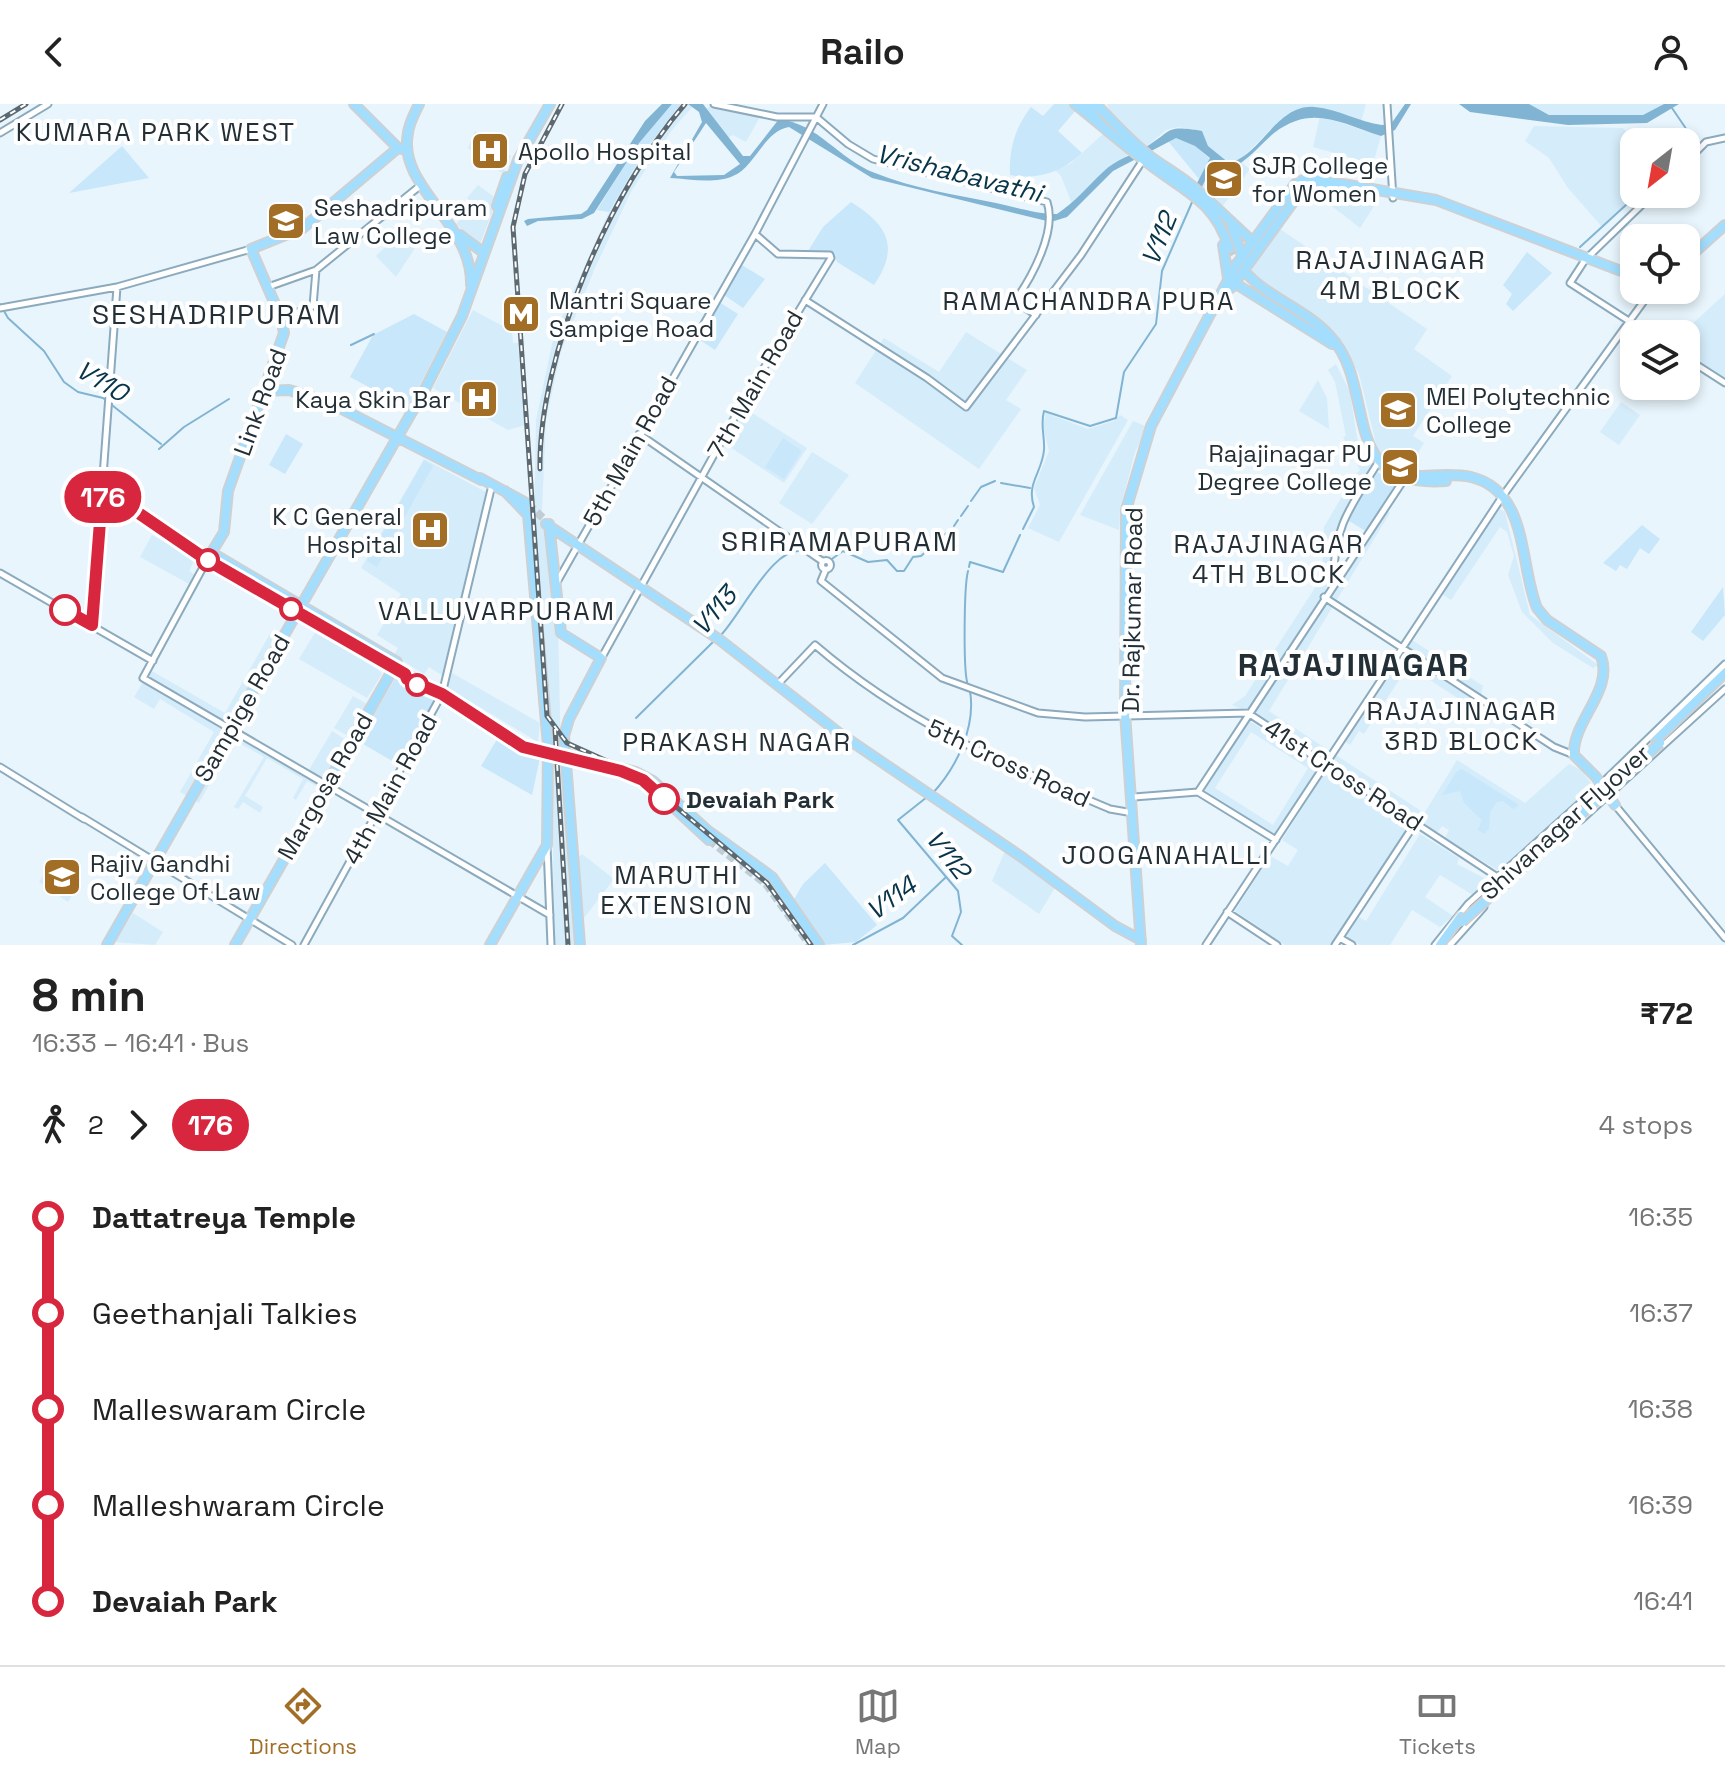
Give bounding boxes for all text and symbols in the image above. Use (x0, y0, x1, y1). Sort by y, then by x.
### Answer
text: Railo (820, 29, 905, 75)
icon: back (32, 30, 76, 74)
icon: person (1649, 30, 1693, 74)
district label: KUMARA PARK WEST (16, 115, 296, 149)
north arrow (1620, 128, 1700, 208)
map controls (1620, 128, 1700, 400)
hospital icon: Apollo Hospital (469, 130, 511, 172)
place label: Apollo Hospital (518, 136, 691, 167)
water label: Vrishabavathi (873, 136, 1048, 211)
place label: SJR College for Women (1252, 150, 1388, 209)
school or university icon: SJR College for Women (1203, 158, 1245, 200)
place label: Seshadripuram Law College (314, 192, 487, 251)
school or university icon: Seshadripuram Law College (265, 200, 307, 242)
water label: V112 (1133, 205, 1186, 270)
button: locate (1620, 224, 1700, 304)
district label: RAJAJINAGAR 4M BLOCK (1296, 243, 1486, 307)
district label: RAMACHANDRA PURA (943, 284, 1235, 318)
place label: Mantri Square Sampige Road (549, 285, 714, 344)
metro station icon: Mantri Square Sampige Road (500, 293, 542, 335)
district label: SESHADRIPURAM (92, 296, 342, 332)
street label: 7th Main Road (700, 305, 810, 463)
button: layers (1620, 320, 1700, 400)
street label: Link Road (226, 344, 294, 460)
water label: V110 (70, 352, 136, 411)
street label: 5th Main Road (576, 371, 684, 531)
hospital icon: Kaya Skin Bar (458, 378, 500, 420)
place label: MEI Polytechnic College (1426, 381, 1611, 440)
place label: Kaya Skin Bar (295, 384, 451, 415)
school or university icon: MEI Polytechnic College (1377, 389, 1419, 431)
place label: Rajajinagar PU Degree College (1197, 438, 1372, 497)
school or university icon: Rajajinagar PU Degree College (1379, 446, 1421, 488)
line badge: 176 (57, 471, 149, 523)
text: 176 (80, 479, 126, 515)
place label: K C General Hospital (272, 501, 402, 560)
street label: Dr. Rajkumar Road (1115, 507, 1149, 713)
hospital icon: K C General Hospital (409, 509, 451, 551)
district label: SRIRAMAPURAM (721, 523, 959, 559)
district label: RAJAJINAGAR 4TH BLOCK (1174, 527, 1364, 591)
unlabelled marker (197, 549, 219, 571)
water label: V113 (684, 577, 746, 642)
district label: VALLUVARPURAM (378, 594, 616, 628)
unlabelled marker (50, 595, 80, 625)
unlabelled marker (280, 598, 302, 620)
street label: Sampige Road (187, 629, 297, 787)
district label: RAJAJINAGAR (1238, 645, 1470, 685)
unlabelled marker (406, 674, 428, 696)
district label: RAJAJINAGAR 3RD BLOCK (1367, 694, 1557, 758)
street label: Margosa Road (270, 707, 380, 865)
street label: 4th Main Road (336, 708, 444, 870)
street label: 5th Cross Road (923, 712, 1095, 814)
street label: 41st Cross Road (1259, 712, 1429, 838)
district label: PRAKASH NAGAR (622, 725, 852, 759)
street label: Shivanagar Flyover (1474, 738, 1656, 906)
marker: Devaiah Park (649, 784, 679, 814)
place label: Devaiah Park (686, 784, 835, 815)
water label: V112 (918, 822, 980, 888)
district label: JOOGANAHALLI (1061, 838, 1271, 872)
place label: Rajiv Gandhi College Of Law (90, 848, 261, 907)
school or university icon: Rajiv Gandhi College Of Law (41, 856, 83, 898)
district label: MARUTHI EXTENSION (600, 858, 754, 922)
water label: V114 (859, 868, 923, 928)
text: 8 min (32, 968, 146, 1024)
text: ₹72 (1640, 994, 1693, 1033)
text: 16:33 – 16:41 · Bus (32, 1026, 249, 1060)
icon: walk (32, 1103, 76, 1147)
icon: forward (116, 1103, 160, 1147)
text: 176 (188, 1107, 233, 1143)
text: 2 (88, 1108, 104, 1142)
text: 4 stops (1599, 1108, 1693, 1142)
text: Dattatreya Temple (92, 1198, 356, 1237)
text: 16:35 (1628, 1200, 1693, 1234)
text: Geethanjali Talkies (92, 1294, 358, 1333)
text: 16:37 (1629, 1296, 1693, 1330)
text: Malleswaram Circle (92, 1390, 366, 1429)
text: 16:38 (1628, 1392, 1693, 1426)
text: Malleshwaram Circle (92, 1486, 385, 1525)
text: 16:39 (1628, 1488, 1693, 1522)
text: Devaiah Park (92, 1582, 278, 1621)
text: 16:41 (1633, 1584, 1693, 1618)
tab: Directions (249, 1684, 357, 1760)
tab: Map (855, 1684, 901, 1760)
tab: Tickets (1399, 1684, 1476, 1760)

